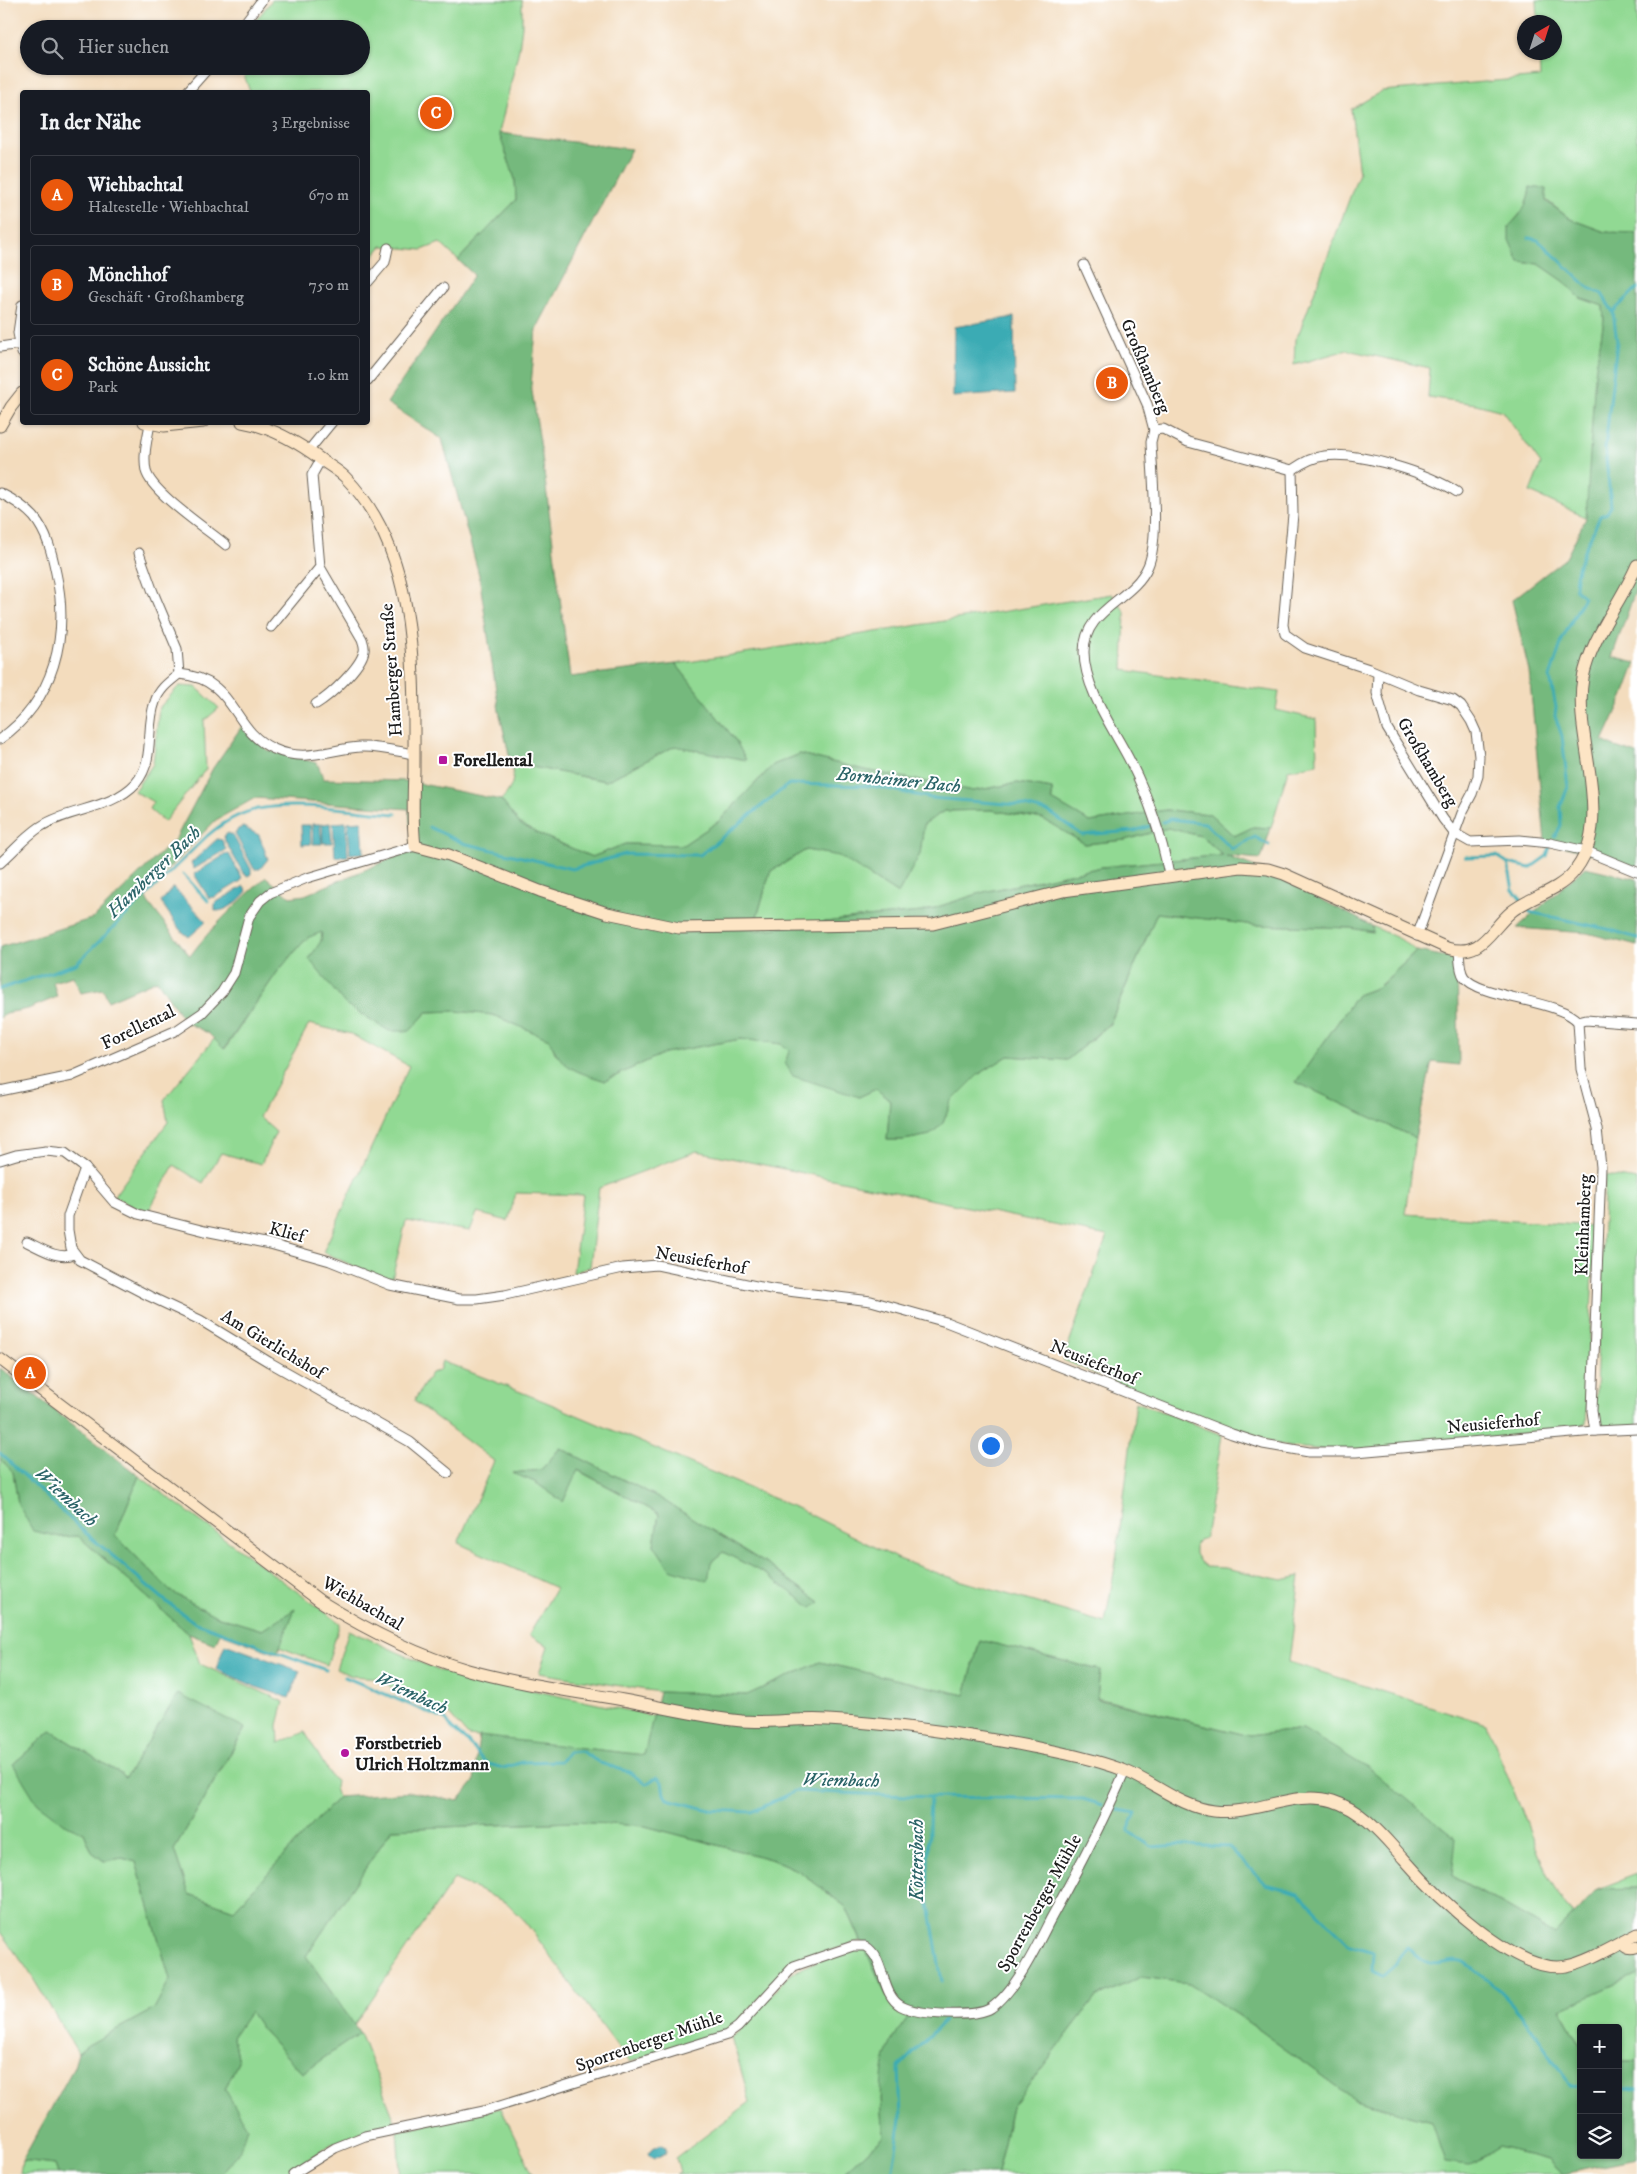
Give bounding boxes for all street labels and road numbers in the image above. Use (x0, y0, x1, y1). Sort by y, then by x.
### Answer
street label: Großhamberg (1115, 316, 1175, 417)
street label: Hamberger Straße (376, 603, 408, 737)
street label: Großhamberg (1392, 714, 1463, 812)
street label: Forellental (98, 1000, 180, 1055)
street label: Kleinhamberg (1571, 1174, 1597, 1276)
street label: Klief (267, 1218, 310, 1249)
street label: Neusieferhof (653, 1242, 751, 1280)
street label: Am Gierlichshof (217, 1305, 331, 1386)
street label: Neusieferhof (1047, 1335, 1144, 1392)
street label: Neusieferhof (1446, 1409, 1543, 1439)
street label: Wiehbachtal (317, 1571, 407, 1636)
street label: Sporrenberger Mühle (993, 1831, 1087, 1976)
street label: Sporrenberger Mühle (573, 2006, 726, 2077)

